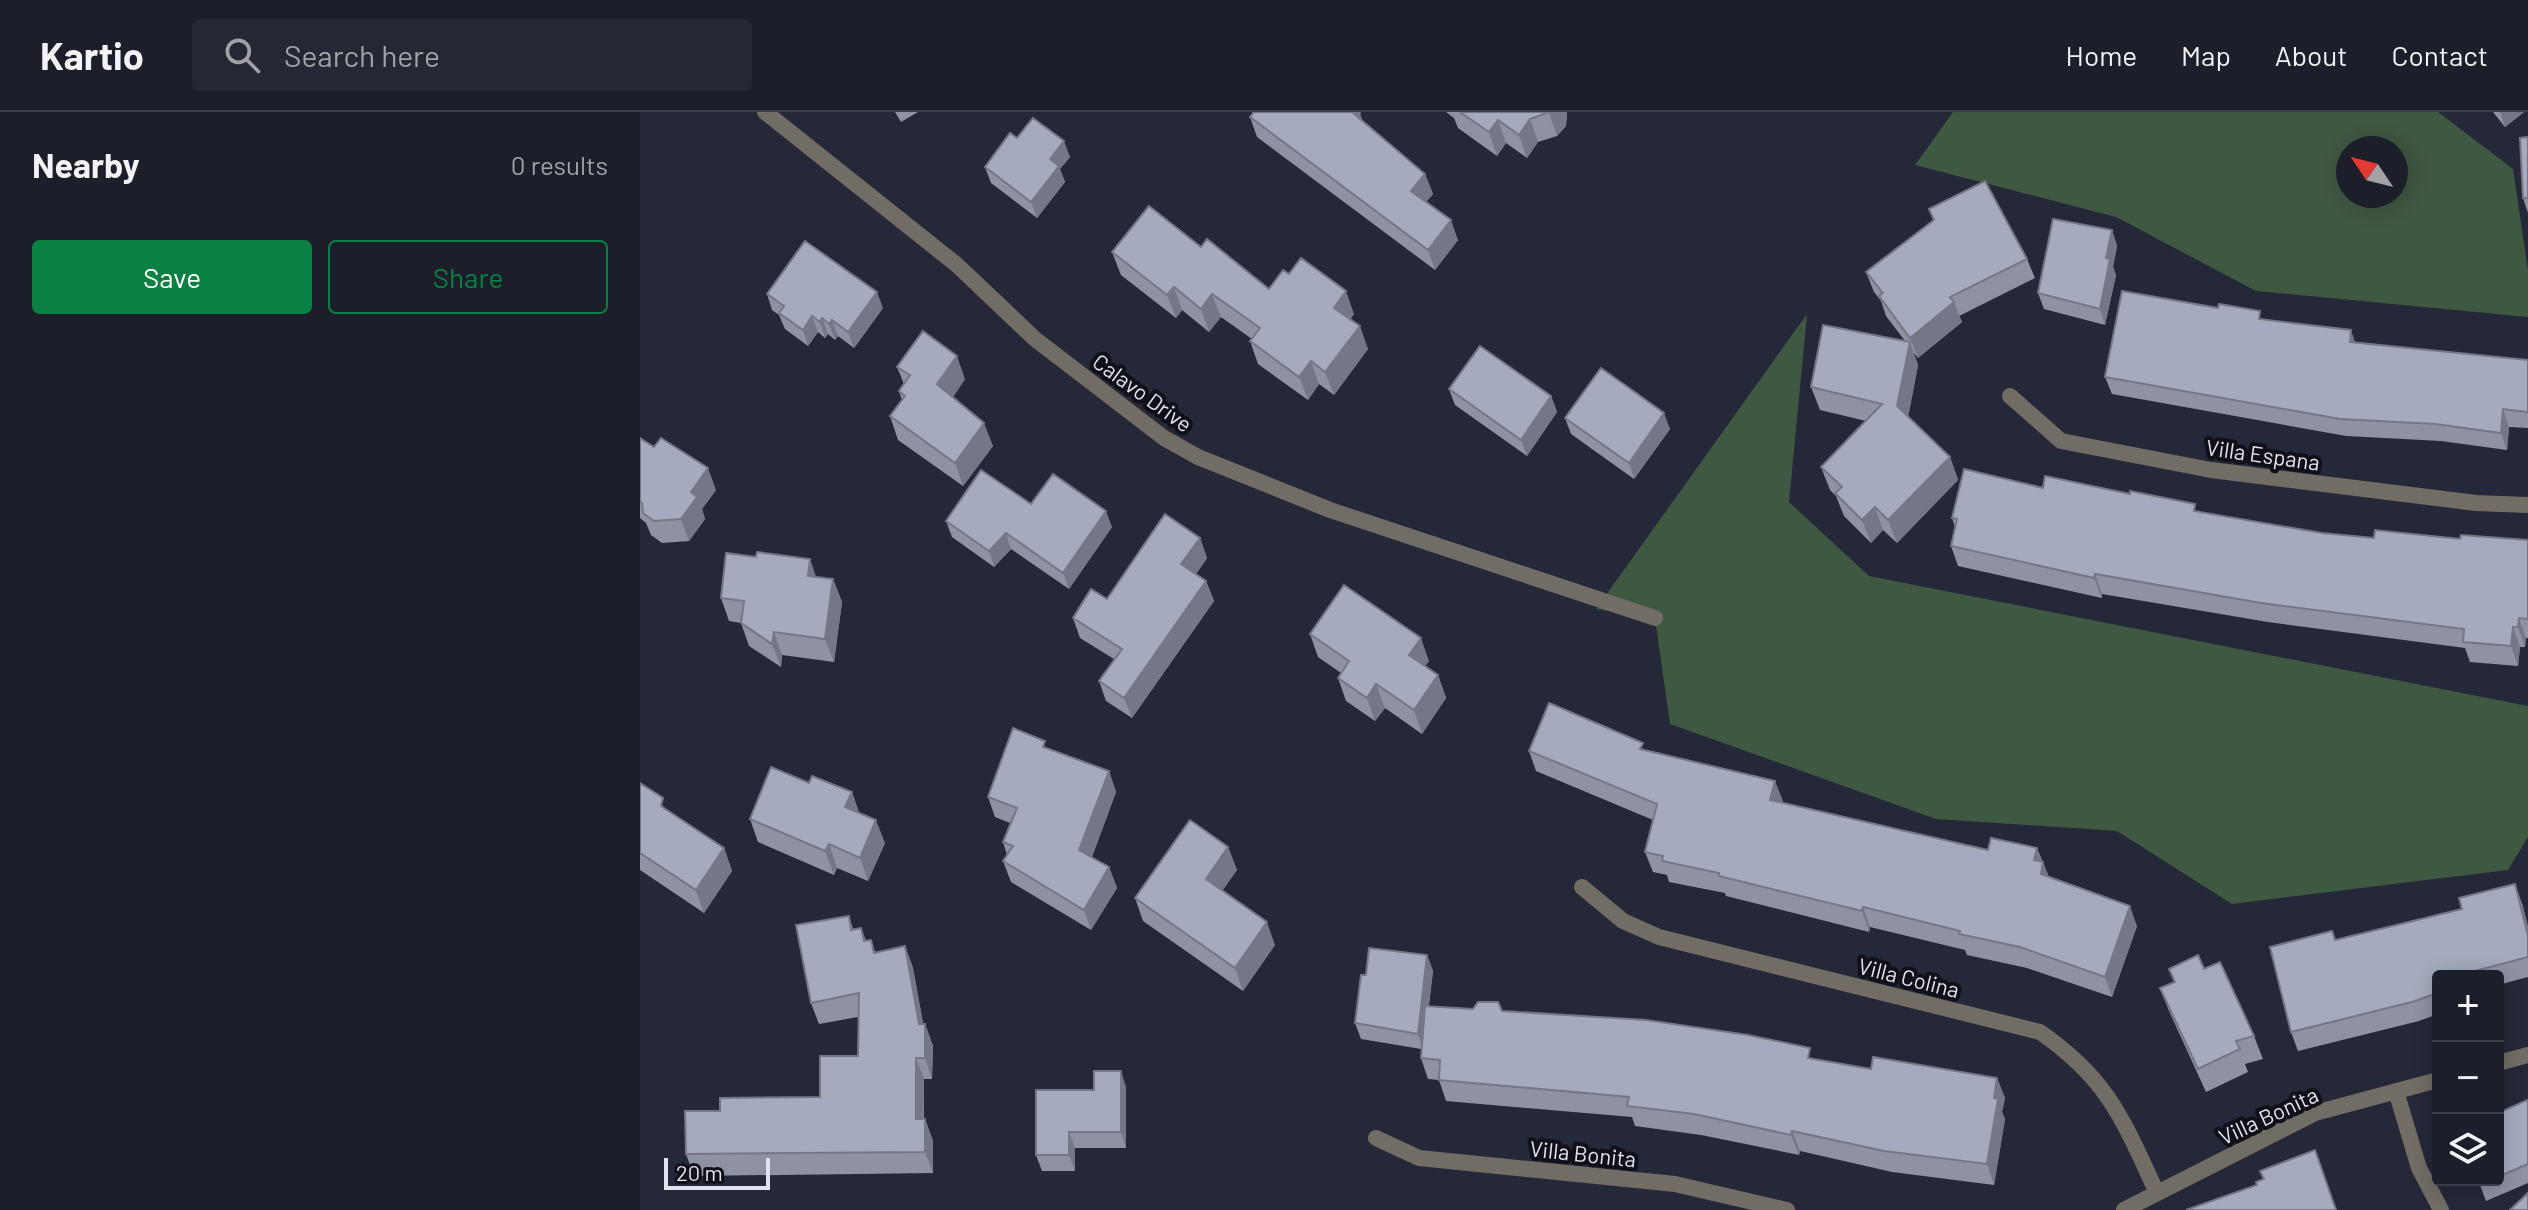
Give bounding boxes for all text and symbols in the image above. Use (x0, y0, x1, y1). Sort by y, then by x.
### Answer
search box (192, 19, 752, 91)
text: Kartio (40, 32, 144, 78)
icon: search (220, 33, 264, 77)
text: Search here (284, 37, 440, 73)
text: Home (2066, 38, 2137, 72)
text: Map (2181, 38, 2231, 72)
text: About (2275, 38, 2347, 72)
text: Contact (2391, 38, 2488, 72)
north arrow (2336, 136, 2408, 208)
text: Nearby (32, 144, 140, 185)
text: 0 results (511, 149, 608, 180)
button: Save (32, 240, 312, 314)
button: Share (328, 240, 608, 314)
street label: Calavo Drive (1088, 347, 1198, 437)
street label: Villa Espana (2204, 433, 2322, 475)
street label: Villa Colina (1856, 952, 1962, 1002)
map controls (2432, 970, 2504, 1186)
button: + (2432, 970, 2504, 1042)
button: − (2432, 1042, 2504, 1114)
street label: Villa Bonita (2214, 1081, 2322, 1149)
button: layers (2432, 1114, 2504, 1186)
street label: Villa Bonita (1529, 1134, 1637, 1172)
scale bar (664, 1154, 770, 1190)
text: 20 m (676, 1159, 723, 1185)

